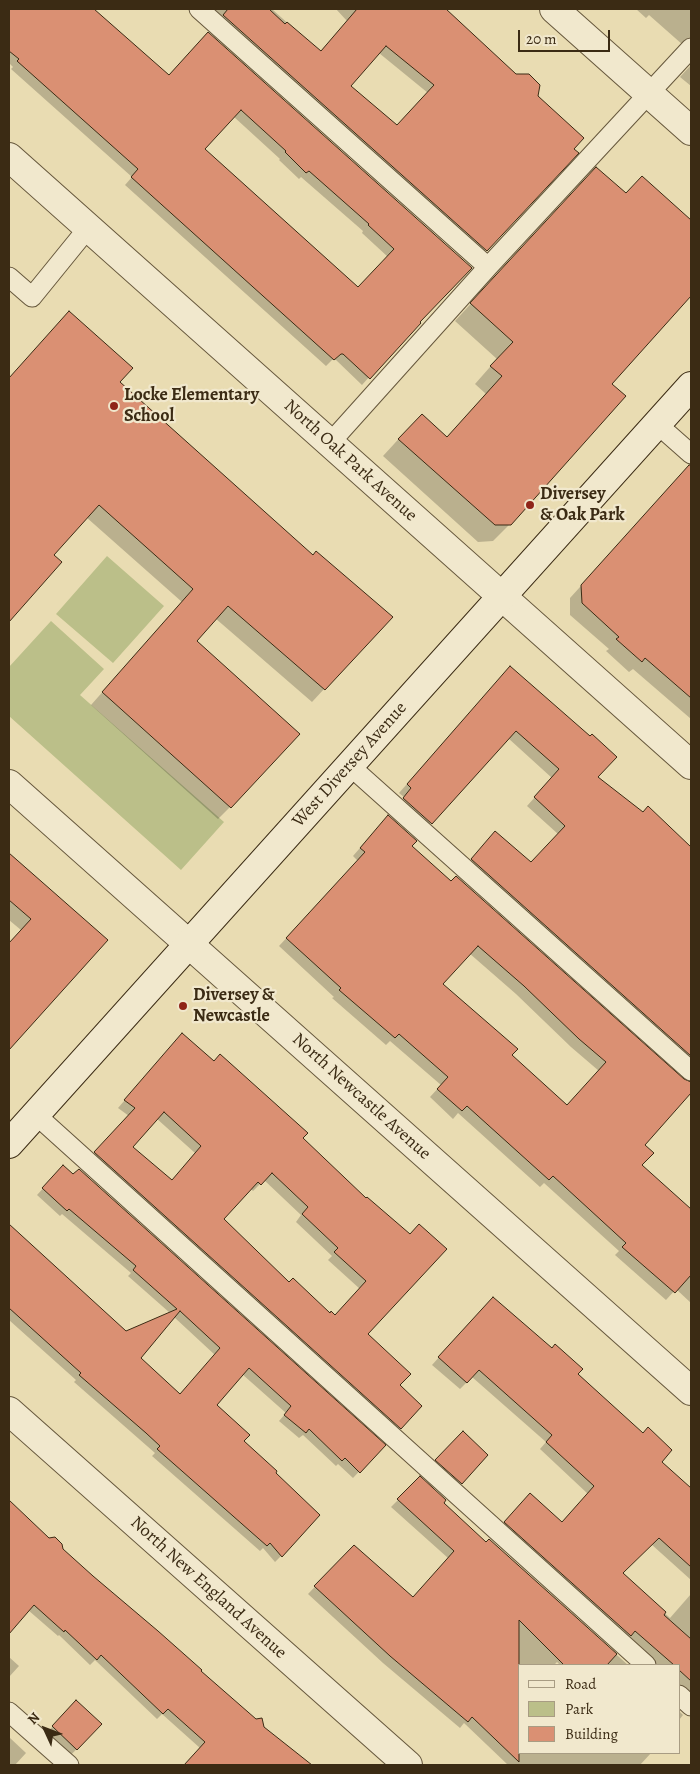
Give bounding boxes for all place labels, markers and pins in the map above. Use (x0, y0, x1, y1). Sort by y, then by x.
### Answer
place label: Locke Elementary School (124, 385, 259, 428)
marker: Locke Elementary School (108, 400, 120, 412)
place label: Diversey & Oak Park (540, 484, 625, 526)
marker: Diversey & Oak Park (524, 499, 536, 511)
place label: Diversey & Newcastle (193, 985, 275, 1028)
marker: Diversey & Newcastle (177, 1000, 189, 1012)

